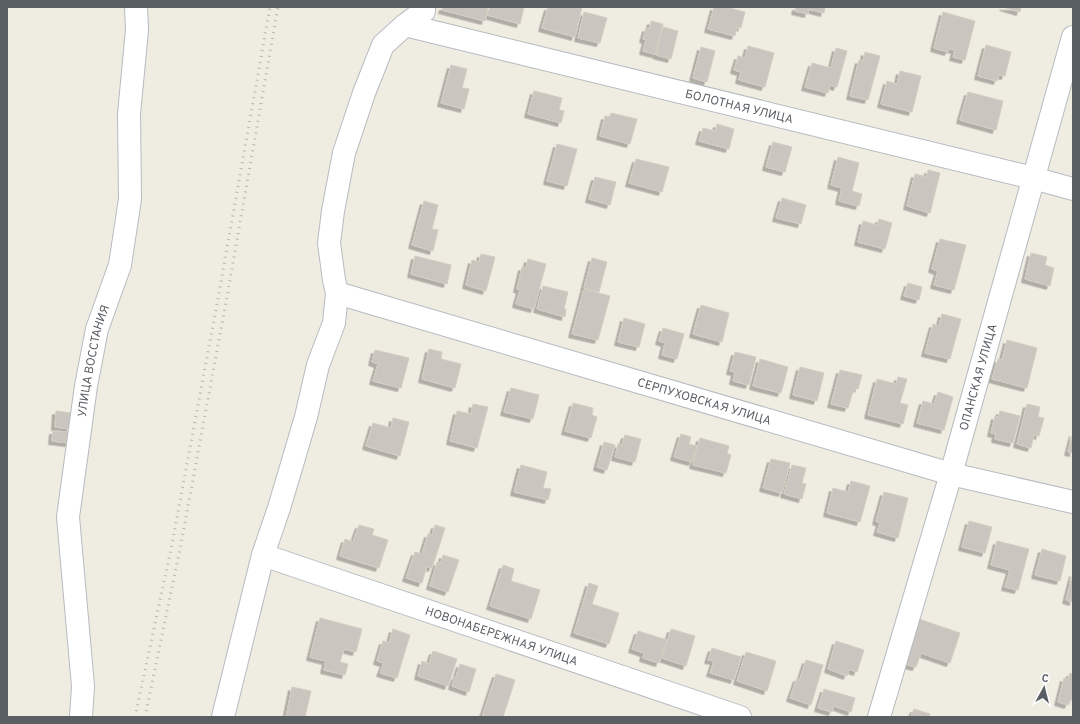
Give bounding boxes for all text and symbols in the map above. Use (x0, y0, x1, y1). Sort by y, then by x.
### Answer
street label: БОЛОТНАЯ УЛИЦА (683, 87, 795, 128)
street label: УЛИЦА ВОССТАНИЯ (75, 303, 114, 418)
street label: ОПАНСКАЯ УЛИЦА (957, 322, 1002, 433)
street label: СЕРПУХОВСКАЯ УЛИЦА (635, 375, 773, 430)
street label: НОВОНАБЕРЕЖНАЯ УЛИЦА (423, 604, 580, 670)
north arrow (1024, 668, 1064, 708)
text: С (1041, 672, 1049, 686)

